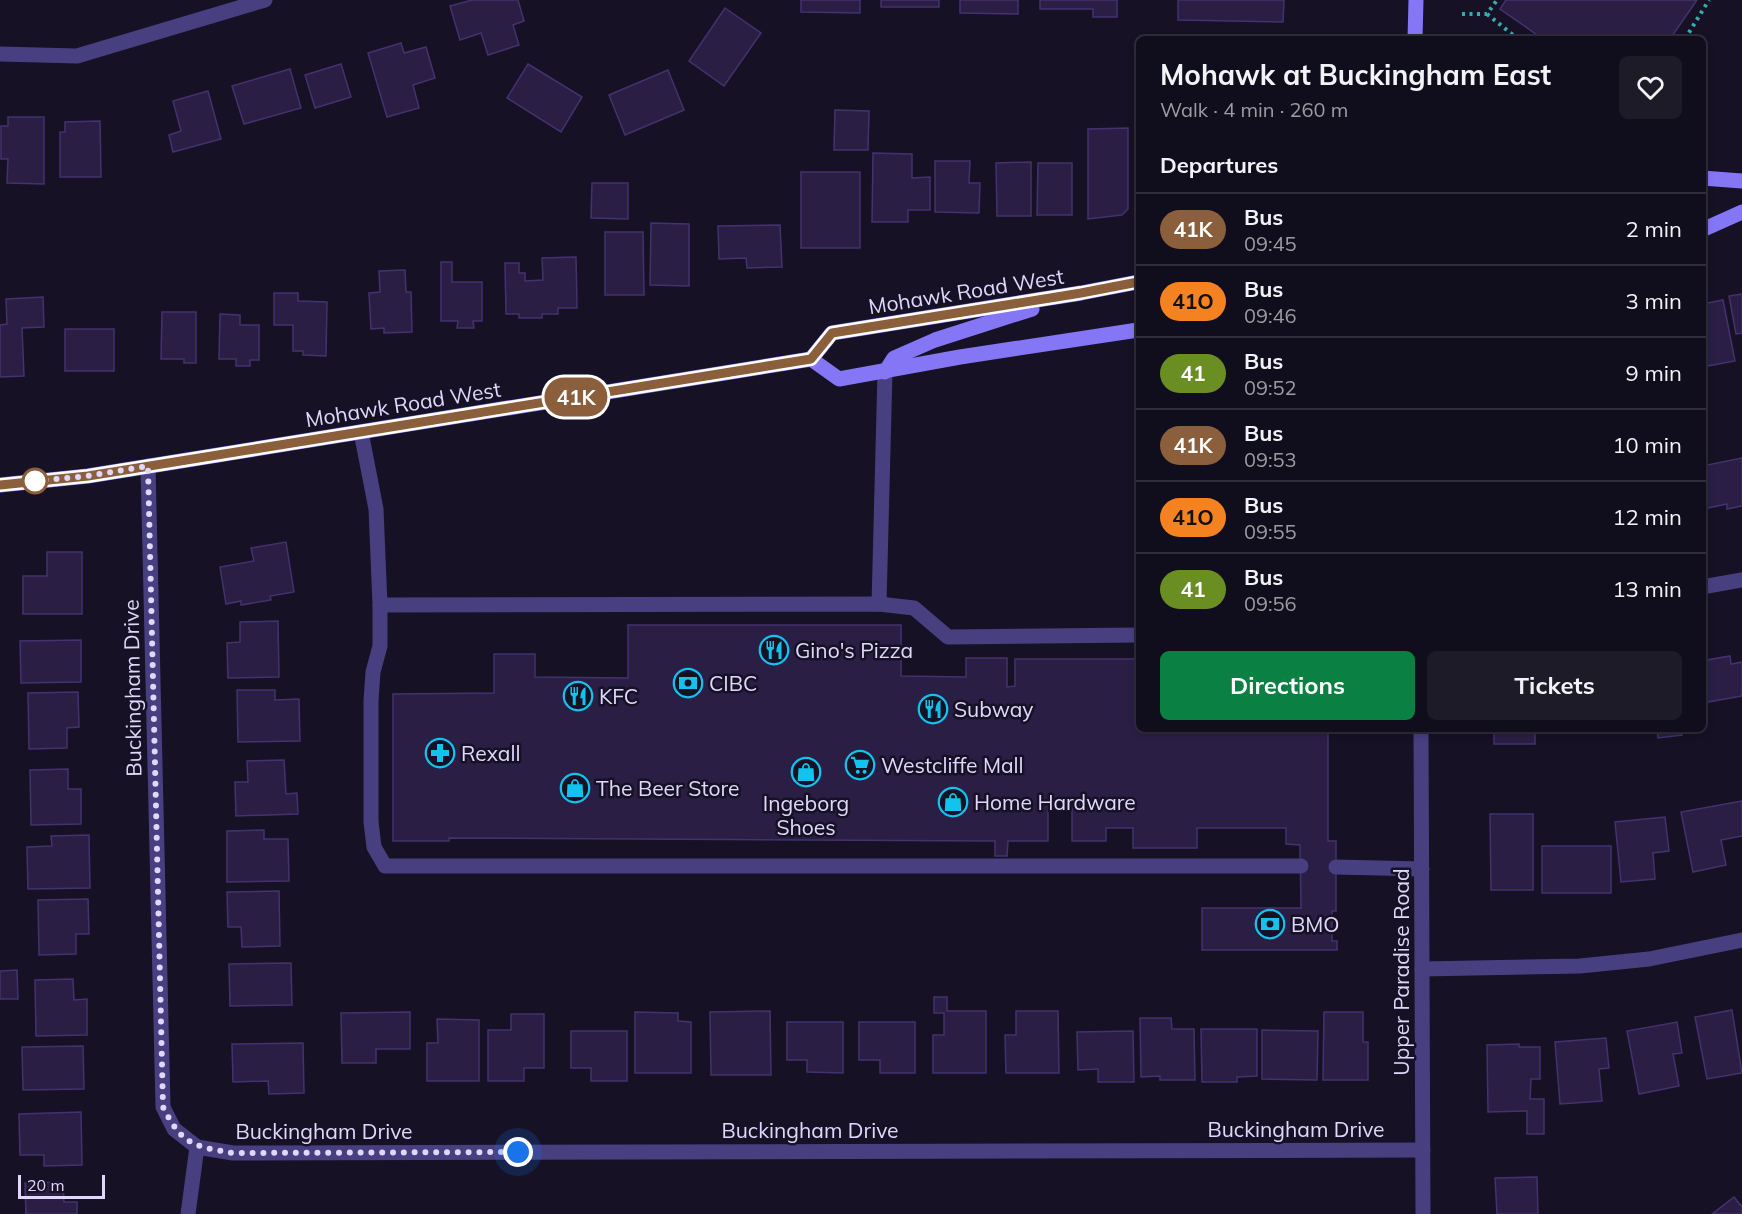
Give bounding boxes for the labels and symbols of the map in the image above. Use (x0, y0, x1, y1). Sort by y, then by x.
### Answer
street label: Mohawk Road West (866, 263, 1066, 319)
street label: Mohawk Road West (303, 376, 503, 432)
line badge: 41K (542, 378, 610, 416)
unlabelled marker (22, 468, 48, 494)
street label: Buckingham Drive (117, 599, 147, 777)
restaurant icon: Gino's Pizza (758, 634, 790, 666)
place label: Gino's Pizza (795, 637, 913, 663)
bank icon: CIBC (672, 667, 704, 699)
place label: CIBC (709, 670, 757, 696)
restaurant icon: KFC (562, 680, 594, 712)
place label: KFC (599, 683, 638, 709)
restaurant icon: Subway (917, 693, 949, 725)
place label: Subway (954, 696, 1033, 722)
pharmacy icon: Rexall (424, 737, 456, 769)
place label: Rexall (461, 740, 520, 766)
supermarket icon: Westcliffe Mall (844, 749, 876, 781)
place label: Westcliffe Mall (881, 752, 1024, 778)
shop icon: Ingeborg Shoes (790, 756, 822, 788)
shop icon: The Beer Store (559, 772, 591, 804)
place label: The Beer Store (596, 775, 739, 801)
shop icon: Home Hardware (937, 786, 969, 818)
place label: Home Hardware (974, 789, 1136, 815)
place label: Ingeborg Shoes (763, 790, 849, 840)
street label: Upper Paradise Road (1388, 868, 1414, 1076)
bank icon: BMO (1254, 908, 1286, 940)
place label: BMO (1291, 911, 1340, 937)
street label: Buckingham Drive (1207, 1116, 1385, 1142)
street label: Buckingham Drive (721, 1117, 899, 1143)
street label: Buckingham Drive (235, 1118, 413, 1144)
your location (503, 1137, 533, 1167)
scale bar (18, 1172, 105, 1200)

